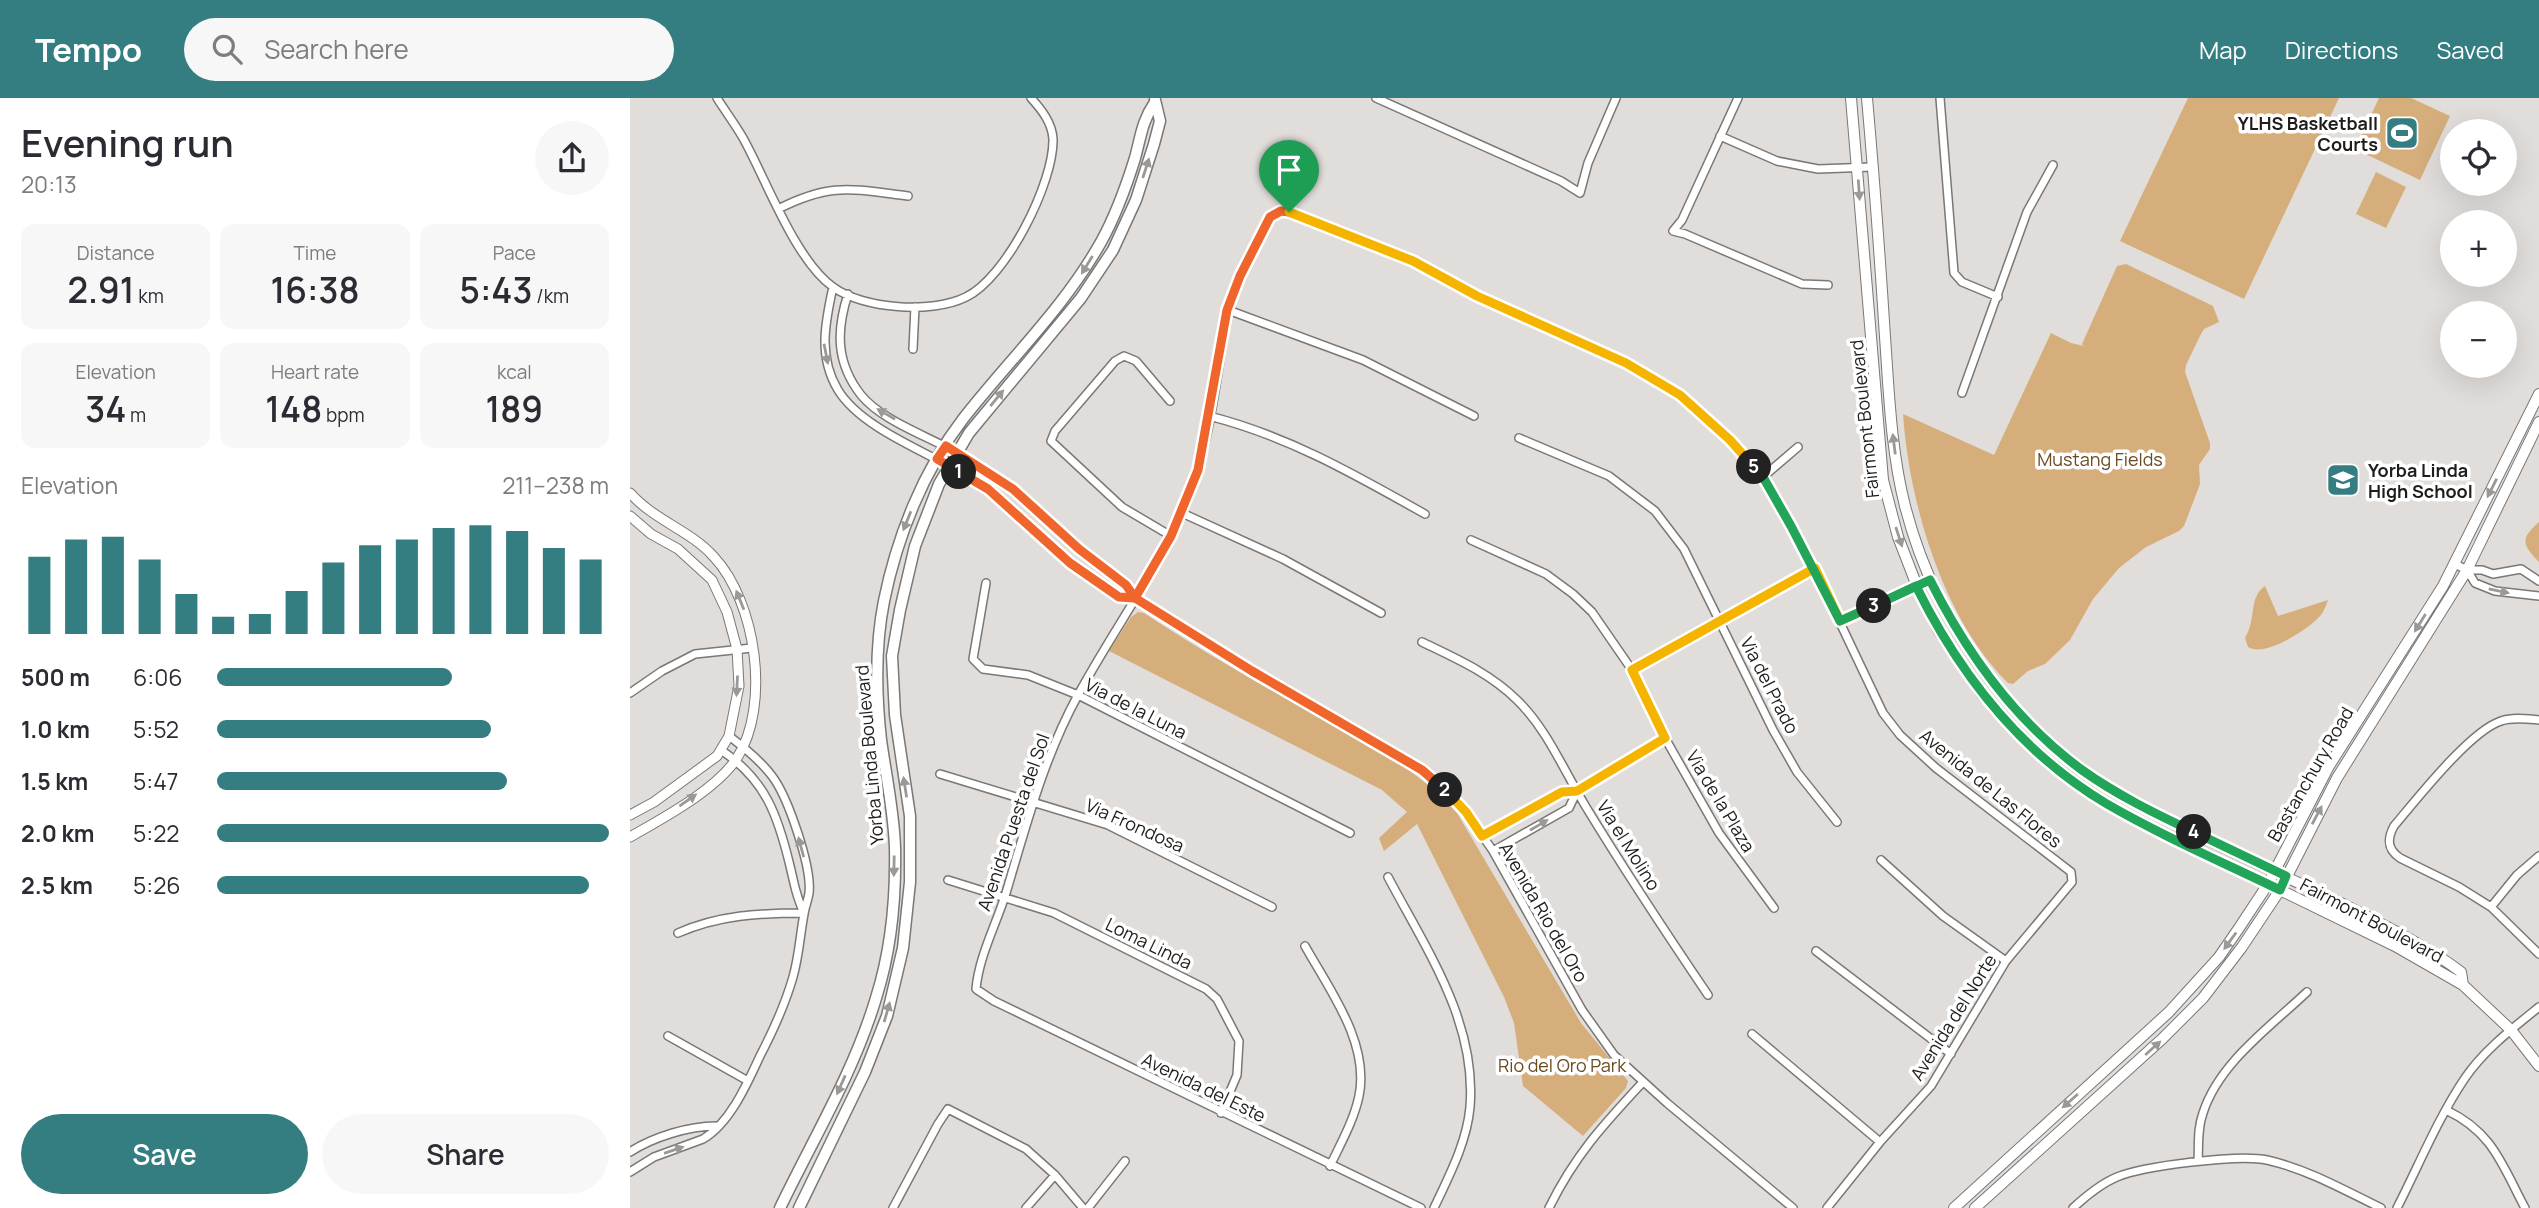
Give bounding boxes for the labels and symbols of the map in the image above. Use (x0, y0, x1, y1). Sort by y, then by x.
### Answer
place label: YLHS Basketball Courts (2238, 111, 2378, 156)
sports icon: YLHS Basketball Courts (2383, 114, 2421, 152)
pin (1259, 140, 1319, 212)
one-way arrow (1142, 158, 1152, 179)
one-way arrow (1854, 180, 1865, 202)
one-way arrow (1080, 256, 1093, 275)
street label: Fairmont Boulevard (1844, 339, 1884, 499)
one-way arrow (820, 343, 831, 365)
one-way arrow (990, 390, 1005, 408)
one-way arrow (876, 408, 895, 420)
one-way arrow (1889, 433, 1900, 455)
park label: Mustang Fields (2037, 447, 2163, 471)
pin: 5 (1736, 450, 1772, 484)
pin: 1 (942, 454, 976, 490)
place label: Yorba Linda High School (2368, 458, 2473, 503)
school or university icon: Yorba Linda High School (2324, 461, 2362, 499)
one-way arrow (2487, 478, 2498, 498)
one-way arrow (902, 510, 913, 531)
one-way arrow (1894, 527, 1904, 548)
one-way arrow (2488, 585, 2510, 596)
pin: 3 (1856, 588, 1892, 624)
one-way arrow (735, 590, 746, 611)
one-way arrow (2414, 613, 2427, 632)
street label: Via del Prado (1735, 633, 1805, 737)
street label: Yorba Linda Boulevard (849, 664, 889, 846)
street label: Via de la Luna (1081, 672, 1191, 744)
one-way arrow (732, 675, 743, 697)
street label: Bastanchury Road (2262, 702, 2358, 846)
street label: Avenida de Las Flores (1915, 723, 2067, 853)
street label: Avenida Puesta del Sol (971, 730, 1055, 914)
street label: Via de la Plaza (1681, 746, 1761, 856)
pin: 2 (1428, 772, 1462, 808)
one-way arrow (899, 776, 910, 798)
one-way arrow (679, 793, 697, 807)
street label: Via Frondosa (1082, 793, 1188, 857)
street label: Via el Molino (1592, 795, 1666, 895)
one-way arrow (2311, 805, 2322, 825)
pin: 4 (2176, 814, 2212, 850)
one-way arrow (1529, 819, 1548, 831)
one-way arrow (795, 836, 806, 858)
street label: Avenida Rio del Oro (1494, 838, 1594, 986)
one-way arrow (889, 855, 900, 877)
street label: Fairmont Boulevard (2296, 872, 2448, 968)
street label: Loma Linda (1102, 912, 1196, 974)
one-way arrow (2223, 932, 2237, 950)
street label: Avenida del Norte (1904, 949, 2002, 1085)
one-way arrow (882, 1001, 892, 1022)
one-way arrow (2144, 1040, 2161, 1056)
street label: Avenida del Este (1138, 1047, 1270, 1127)
park label: Rio del Oro Park (1498, 1053, 1627, 1077)
one-way arrow (835, 1074, 846, 1095)
one-way arrow (2061, 1093, 2078, 1108)
one-way arrow (664, 1144, 685, 1154)

